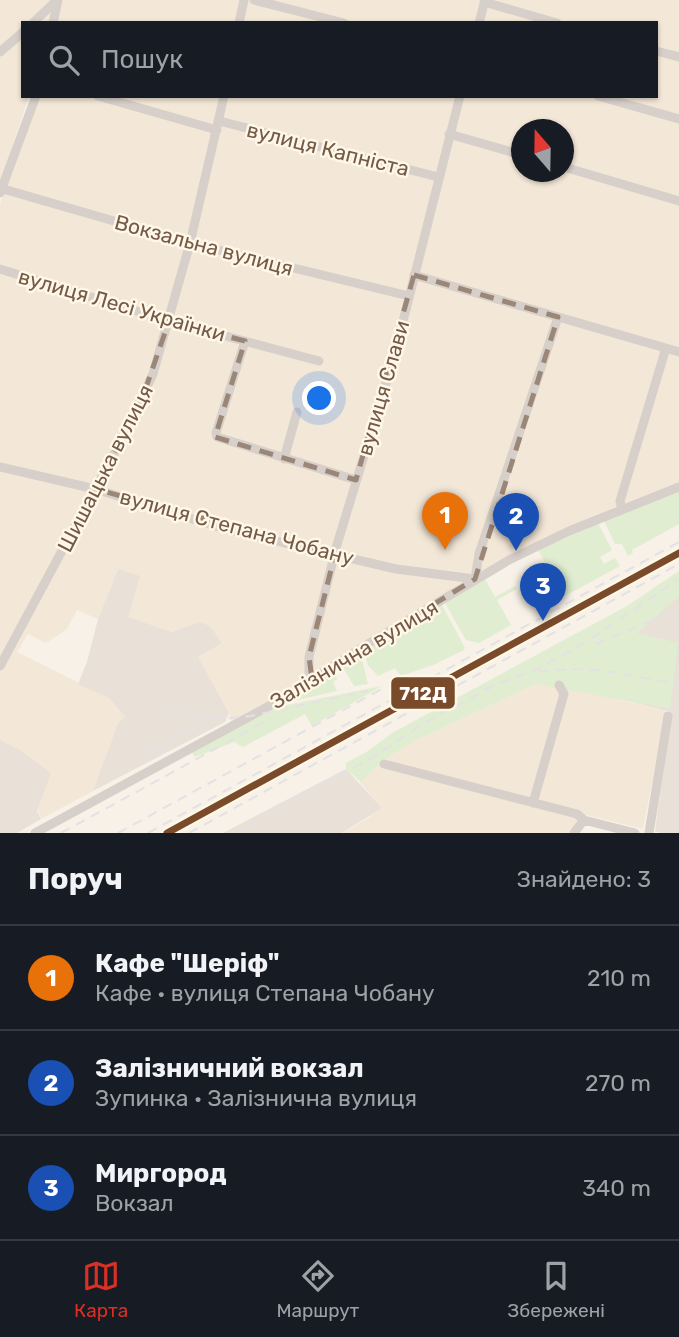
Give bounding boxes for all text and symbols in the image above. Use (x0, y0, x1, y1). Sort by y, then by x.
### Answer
search box (21, 21, 658, 98)
icon: search (45, 41, 83, 79)
text: Пошук (101, 44, 183, 75)
street label: вулиця Капніста (244, 117, 412, 181)
north arrow (511, 119, 574, 182)
street label: Вокзальна вулиця (112, 209, 296, 281)
street label: вулиця Лесі Українки (16, 263, 228, 347)
street label: вулиця Слави (352, 317, 414, 459)
street label: Шишацька вулиця (52, 380, 158, 556)
your location (302, 381, 336, 415)
street label: вулиця Степана Чобану (117, 484, 357, 570)
pin: 1 (422, 492, 468, 550)
pin: 2 (493, 493, 539, 551)
pin: 3 (520, 563, 566, 621)
street label: Залізнична вулиця (266, 594, 442, 714)
line badge: 712Д (390, 676, 456, 710)
text: 712Д (399, 682, 447, 705)
text: Поруч (28, 861, 123, 897)
text: Знайдено: 3 (517, 865, 651, 893)
text: Кафе "Шеріф" (95, 948, 279, 979)
text: 1 (45, 964, 57, 992)
text: 210 m (587, 964, 651, 992)
text: Кафе · вулиця Степана Чобану (95, 979, 435, 1007)
text: Залізничний вокзал (95, 1053, 364, 1084)
text: 2 (44, 1069, 58, 1097)
text: 270 m (585, 1069, 651, 1097)
text: Зупинка · Залізнична вулиця (95, 1084, 417, 1112)
text: Миргород (95, 1158, 227, 1189)
text: 3 (43, 1174, 59, 1202)
text: 340 m (582, 1174, 651, 1202)
text: Вокзал (95, 1189, 174, 1217)
tab: Карта (74, 1257, 128, 1322)
tab: Маршрут (276, 1257, 359, 1322)
tab: Збережені (507, 1257, 605, 1322)

